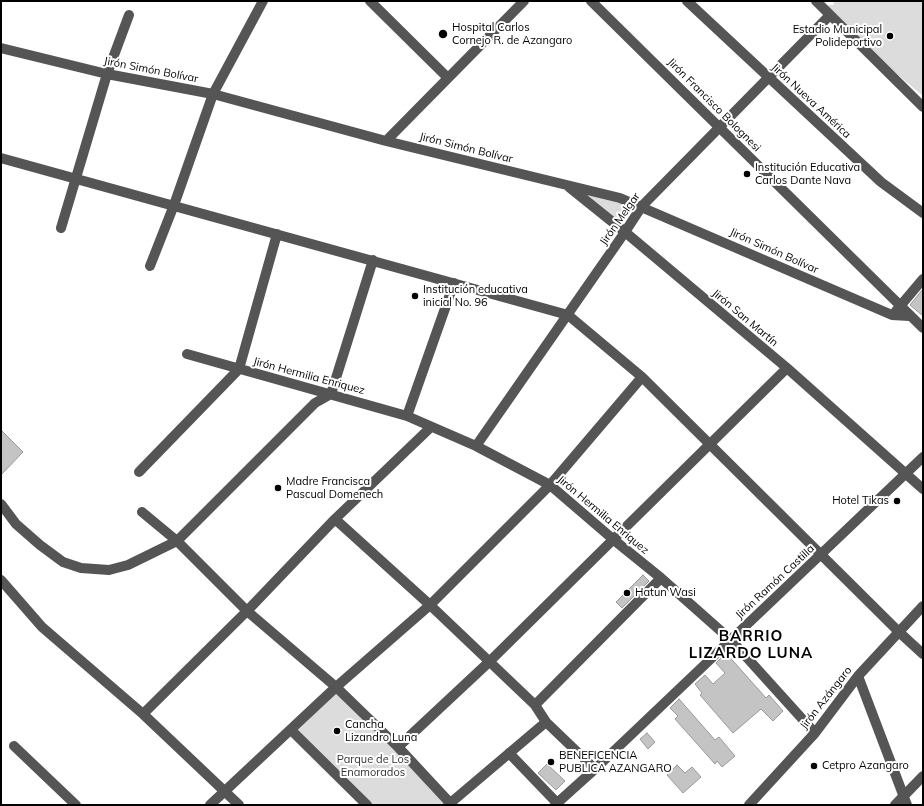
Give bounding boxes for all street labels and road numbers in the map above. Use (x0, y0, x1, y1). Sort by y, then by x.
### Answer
street label: Jirón Simón Bolívar (103, 54, 199, 86)
street label: Jirón Francisco Bolognesi (665, 56, 763, 154)
street label: Jirón Nueva América (769, 61, 853, 141)
street label: Jirón Simón Bolívar (418, 130, 514, 166)
street label: Jirón Melgar (597, 190, 643, 248)
street label: Jirón Simón Bolívar (728, 225, 820, 277)
street label: Jirón San Martín (709, 287, 781, 349)
street label: Jirón Hermilia Enriquez (252, 355, 366, 397)
street label: Jirón Hermilia Enriquez (555, 473, 651, 557)
street label: Jirón Ramón Castilla (733, 542, 817, 622)
street label: Jirón Azángaro (797, 664, 855, 732)

